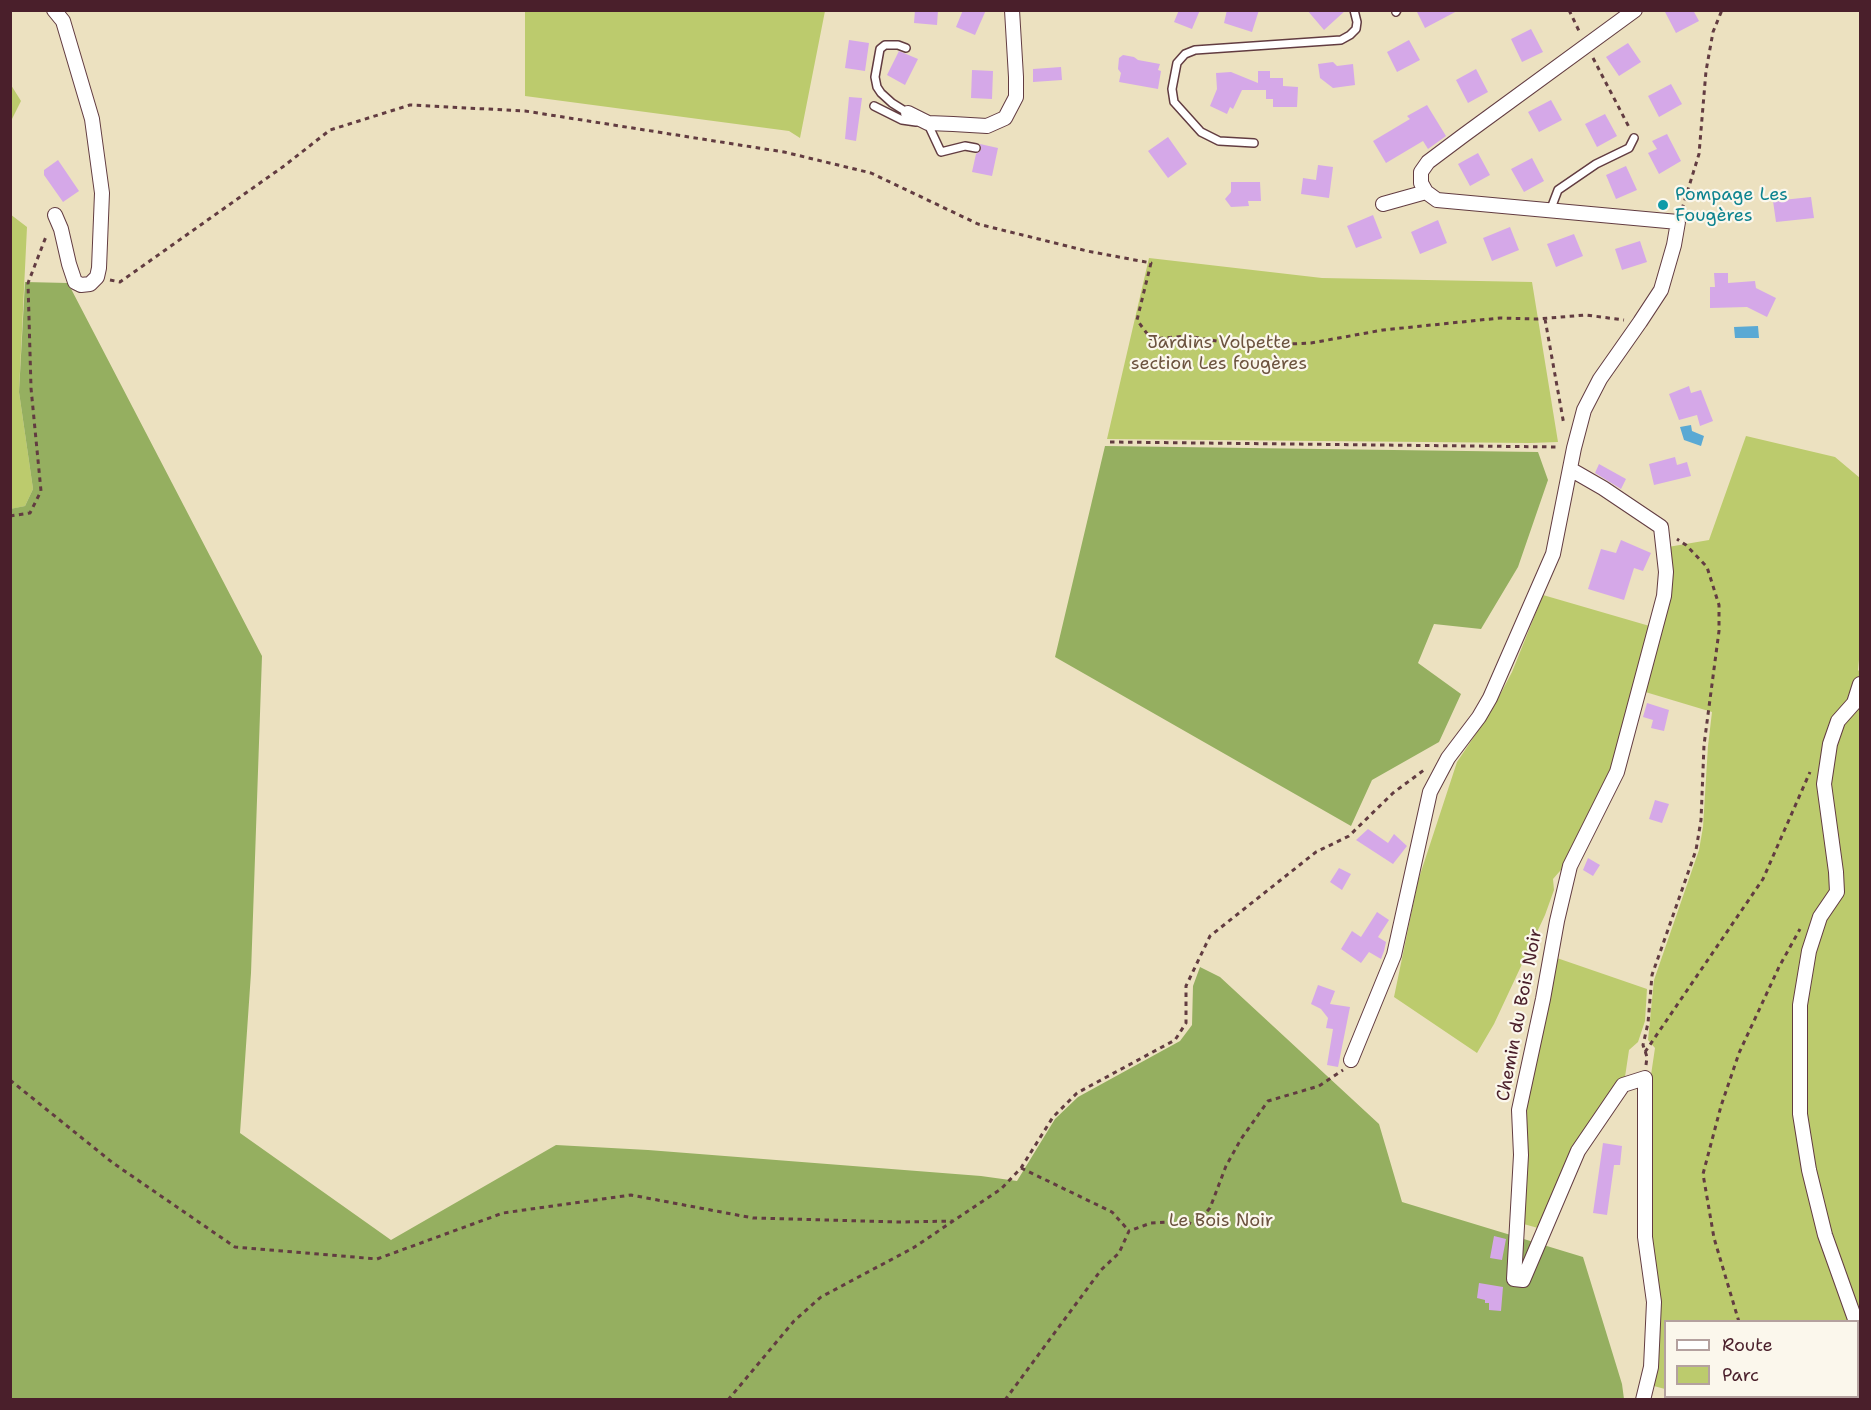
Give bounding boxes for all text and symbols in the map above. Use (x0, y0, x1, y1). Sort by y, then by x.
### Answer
place label: Pompage Les Fougères (1675, 184, 1788, 226)
marker: Pompage Les Fougères (1656, 198, 1670, 212)
park label: Jardins Volpette section Les fougères (1131, 332, 1307, 374)
street label: Chemin du Bois Noir (1493, 927, 1547, 1103)
park label: Le Bois Noir (1169, 1210, 1273, 1232)
legend (1664, 1320, 1859, 1398)
text: Route (1722, 1333, 1773, 1357)
text: Parc (1722, 1363, 1759, 1387)

